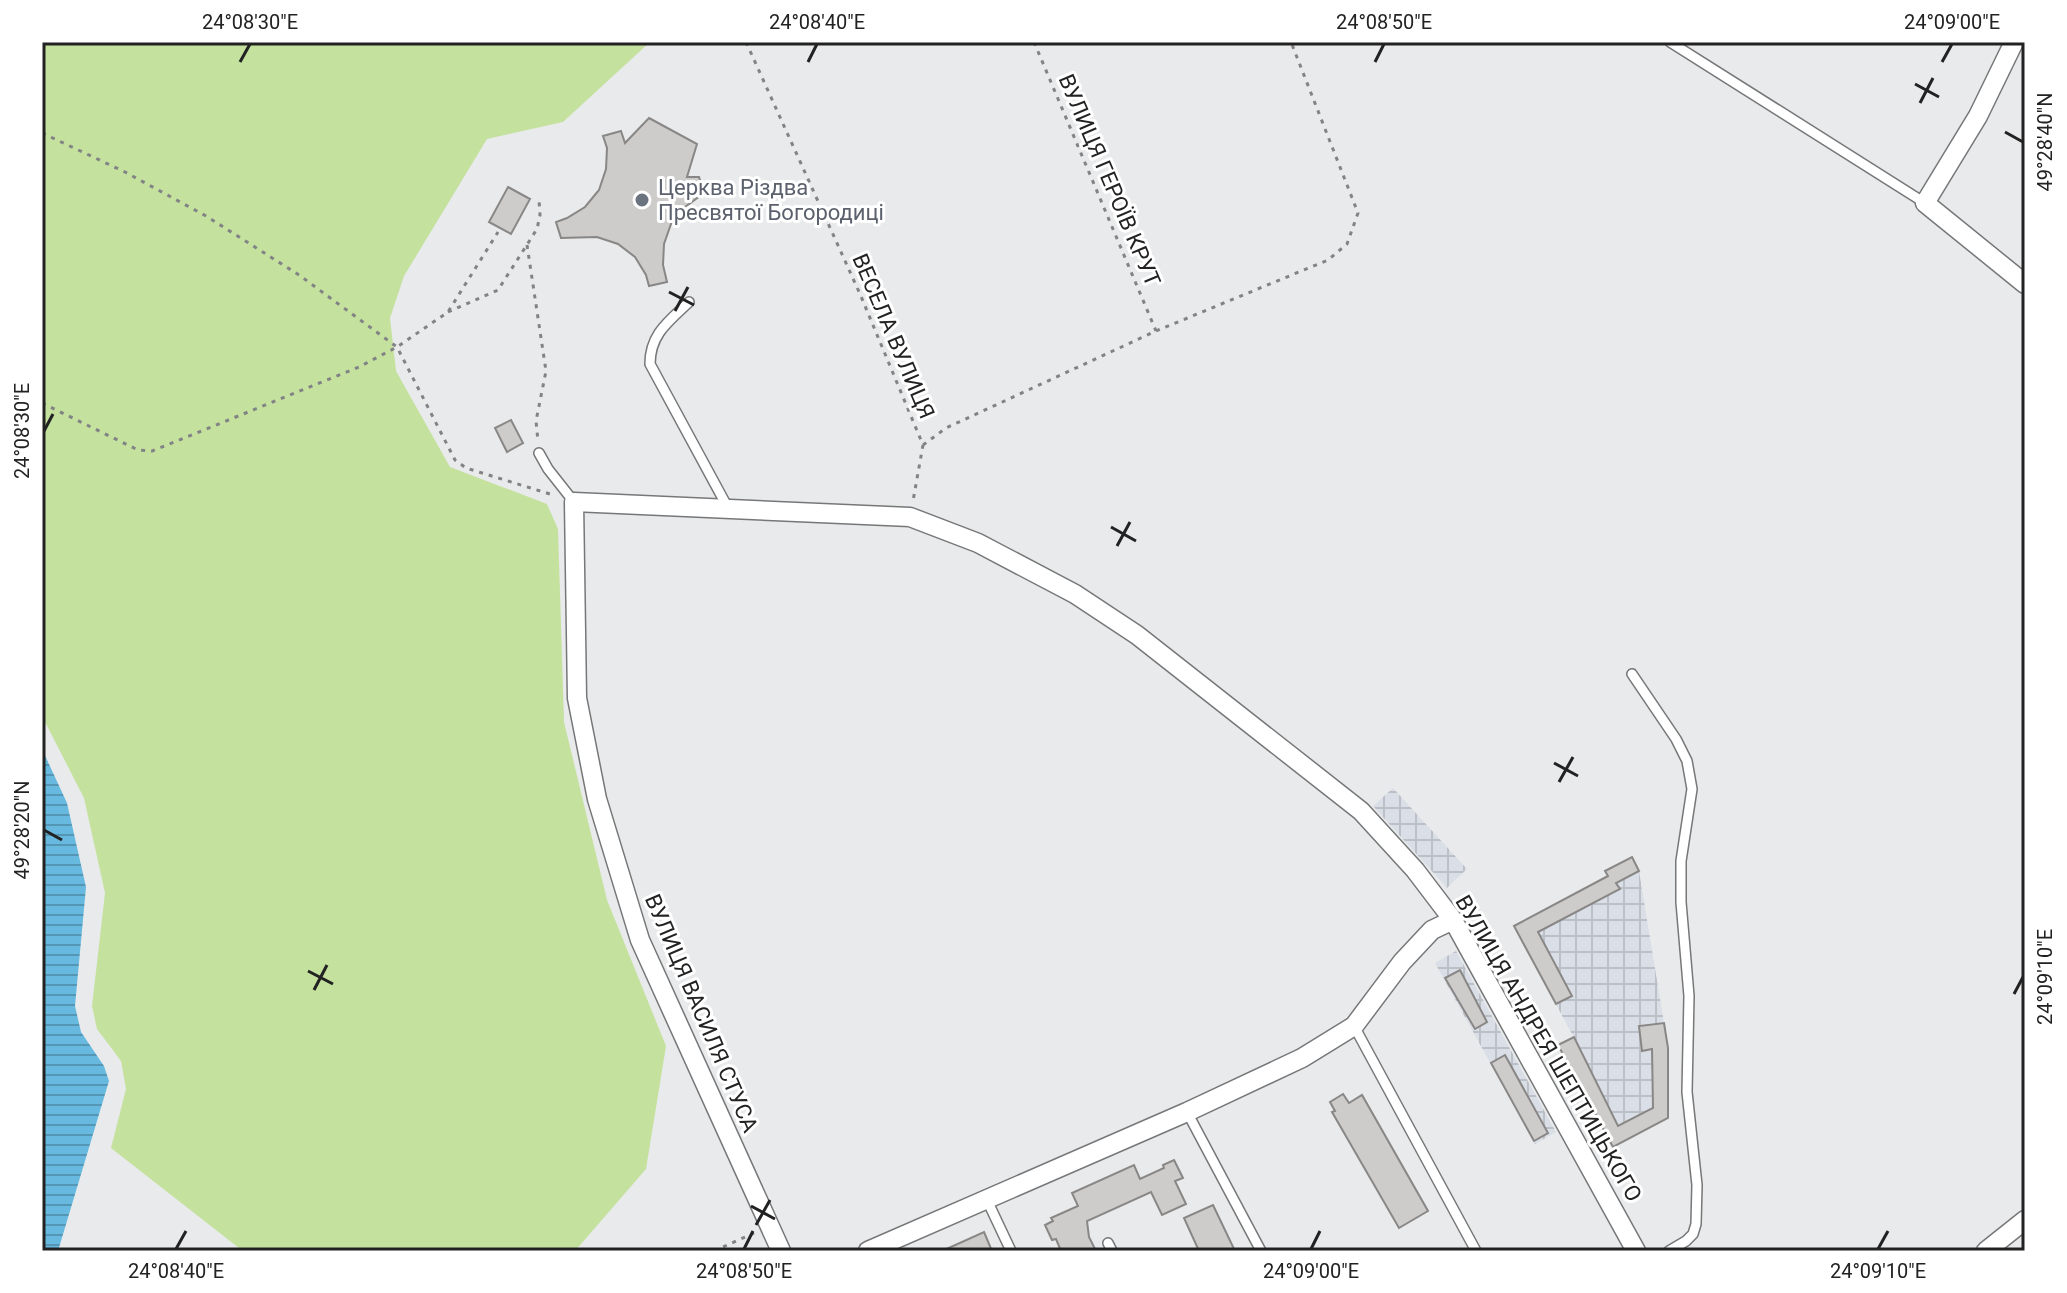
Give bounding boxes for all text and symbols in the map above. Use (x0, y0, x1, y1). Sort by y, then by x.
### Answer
text: 24°08'30"E (202, 10, 298, 34)
text: 24°08'40"E (769, 10, 865, 34)
text: 24°08'50"E (1336, 10, 1432, 34)
text: 24°09'00"E (1904, 10, 2000, 34)
street label: ВУЛИЦЯ ГЕРОЇВ КРУТ (1054, 70, 1166, 290)
text: 49°28'40"N (2033, 92, 2057, 192)
place label: Церква Різдва Пресвятої Богородиці (658, 175, 884, 225)
marker: Церква Різдва Пресвятої Богородиці (633, 191, 651, 209)
street label: ВЕСЕЛА ВУЛИЦЯ (847, 250, 940, 422)
text: 24°08'30"E (10, 383, 34, 479)
text: 49°28'20"N (10, 780, 34, 880)
street label: ВУЛИЦЯ ВАСИЛЯ СТУСА (640, 890, 763, 1137)
street label: ВУЛИЦЯ АНДРЕЯ ШЕПТИЦЬКОГО (1450, 891, 1647, 1206)
text: 24°09'10"E (2033, 929, 2057, 1025)
text: 24°08'40"E (128, 1259, 224, 1283)
text: 24°08'50"E (696, 1259, 792, 1283)
text: 24°09'00"E (1263, 1259, 1359, 1283)
text: 24°09'10"E (1830, 1259, 1926, 1283)

